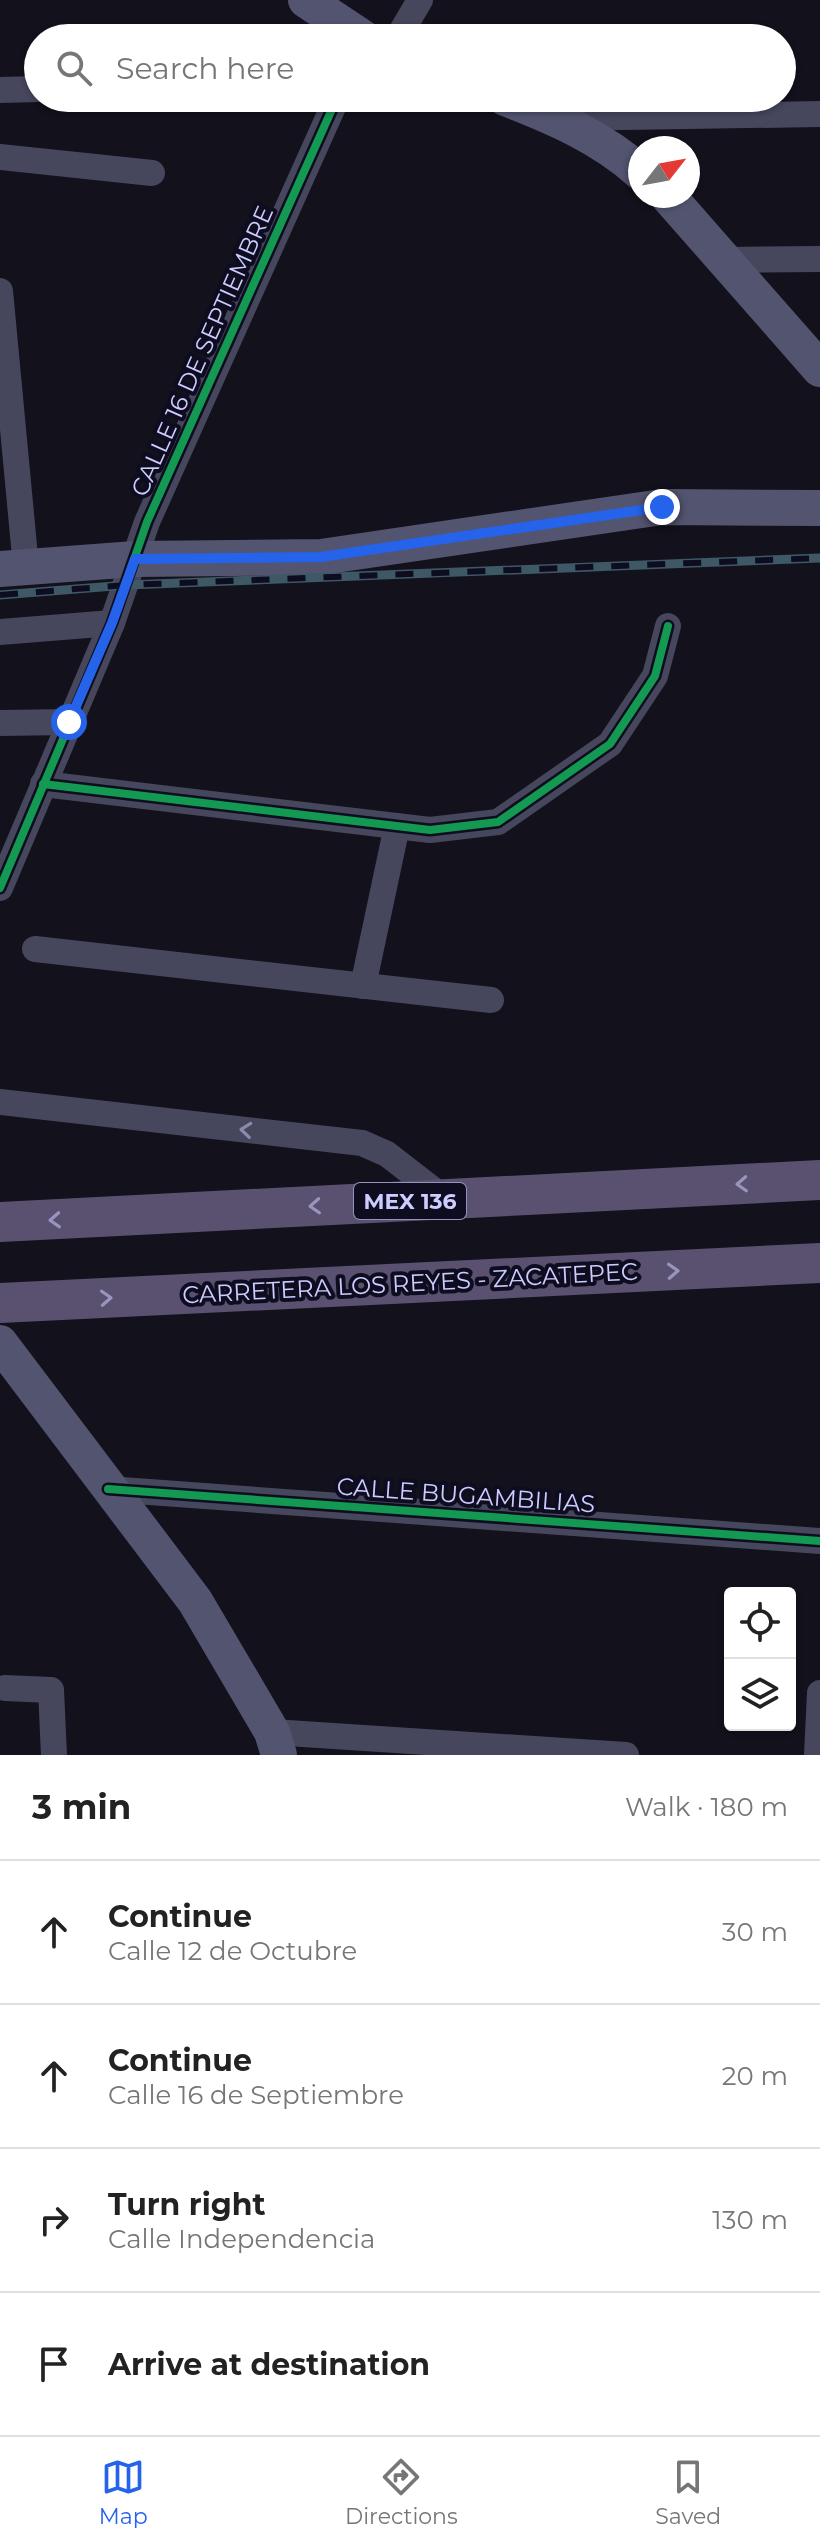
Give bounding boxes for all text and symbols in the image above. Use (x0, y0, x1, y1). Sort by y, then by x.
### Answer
search box (24, 24, 796, 112)
icon: search (52, 46, 96, 90)
text: Search here (116, 50, 294, 87)
north arrow (628, 136, 700, 208)
street label: CALLE 16 DE SEPTIEMBRE (125, 201, 279, 501)
route end (644, 489, 680, 525)
route start (51, 704, 87, 740)
one-way arrow (239, 1121, 252, 1138)
one-way arrow (735, 1175, 748, 1192)
road number: MEX 136 (354, 1183, 466, 1219)
one-way arrow (308, 1197, 321, 1214)
one-way arrow (48, 1211, 61, 1228)
street label: CARRETERA LOS REYES - ZACATEPEC (181, 1257, 639, 1309)
one-way arrow (667, 1263, 680, 1280)
one-way arrow (100, 1289, 113, 1306)
street label: CALLE BUGAMBILIAS (336, 1472, 596, 1518)
map controls (724, 1587, 796, 1731)
button: locate (724, 1587, 796, 1659)
button: layers (724, 1659, 796, 1731)
text: 3 min (32, 1786, 131, 1828)
text: Walk · 180 m (625, 1791, 788, 1823)
text: Continue (108, 1898, 252, 1935)
icon: ahead (32, 1910, 76, 1954)
text: 30 m (722, 1916, 788, 1948)
text: Calle 12 de Octubre (108, 1935, 357, 1967)
text: Continue (108, 2042, 252, 2079)
icon: ahead (32, 2054, 76, 2098)
text: 20 m (722, 2060, 788, 2092)
text: Calle 16 de Septiembre (108, 2079, 404, 2111)
text: Turn right (108, 2186, 265, 2223)
icon: right (32, 2198, 76, 2242)
text: 130 m (712, 2204, 788, 2236)
text: Calle Independencia (108, 2223, 375, 2255)
icon: arrive (32, 2342, 76, 2386)
text: Arrive at destination (108, 2346, 430, 2383)
tab: Map (99, 2455, 148, 2530)
tab: Directions (345, 2455, 458, 2530)
tab: Saved (655, 2455, 721, 2530)

